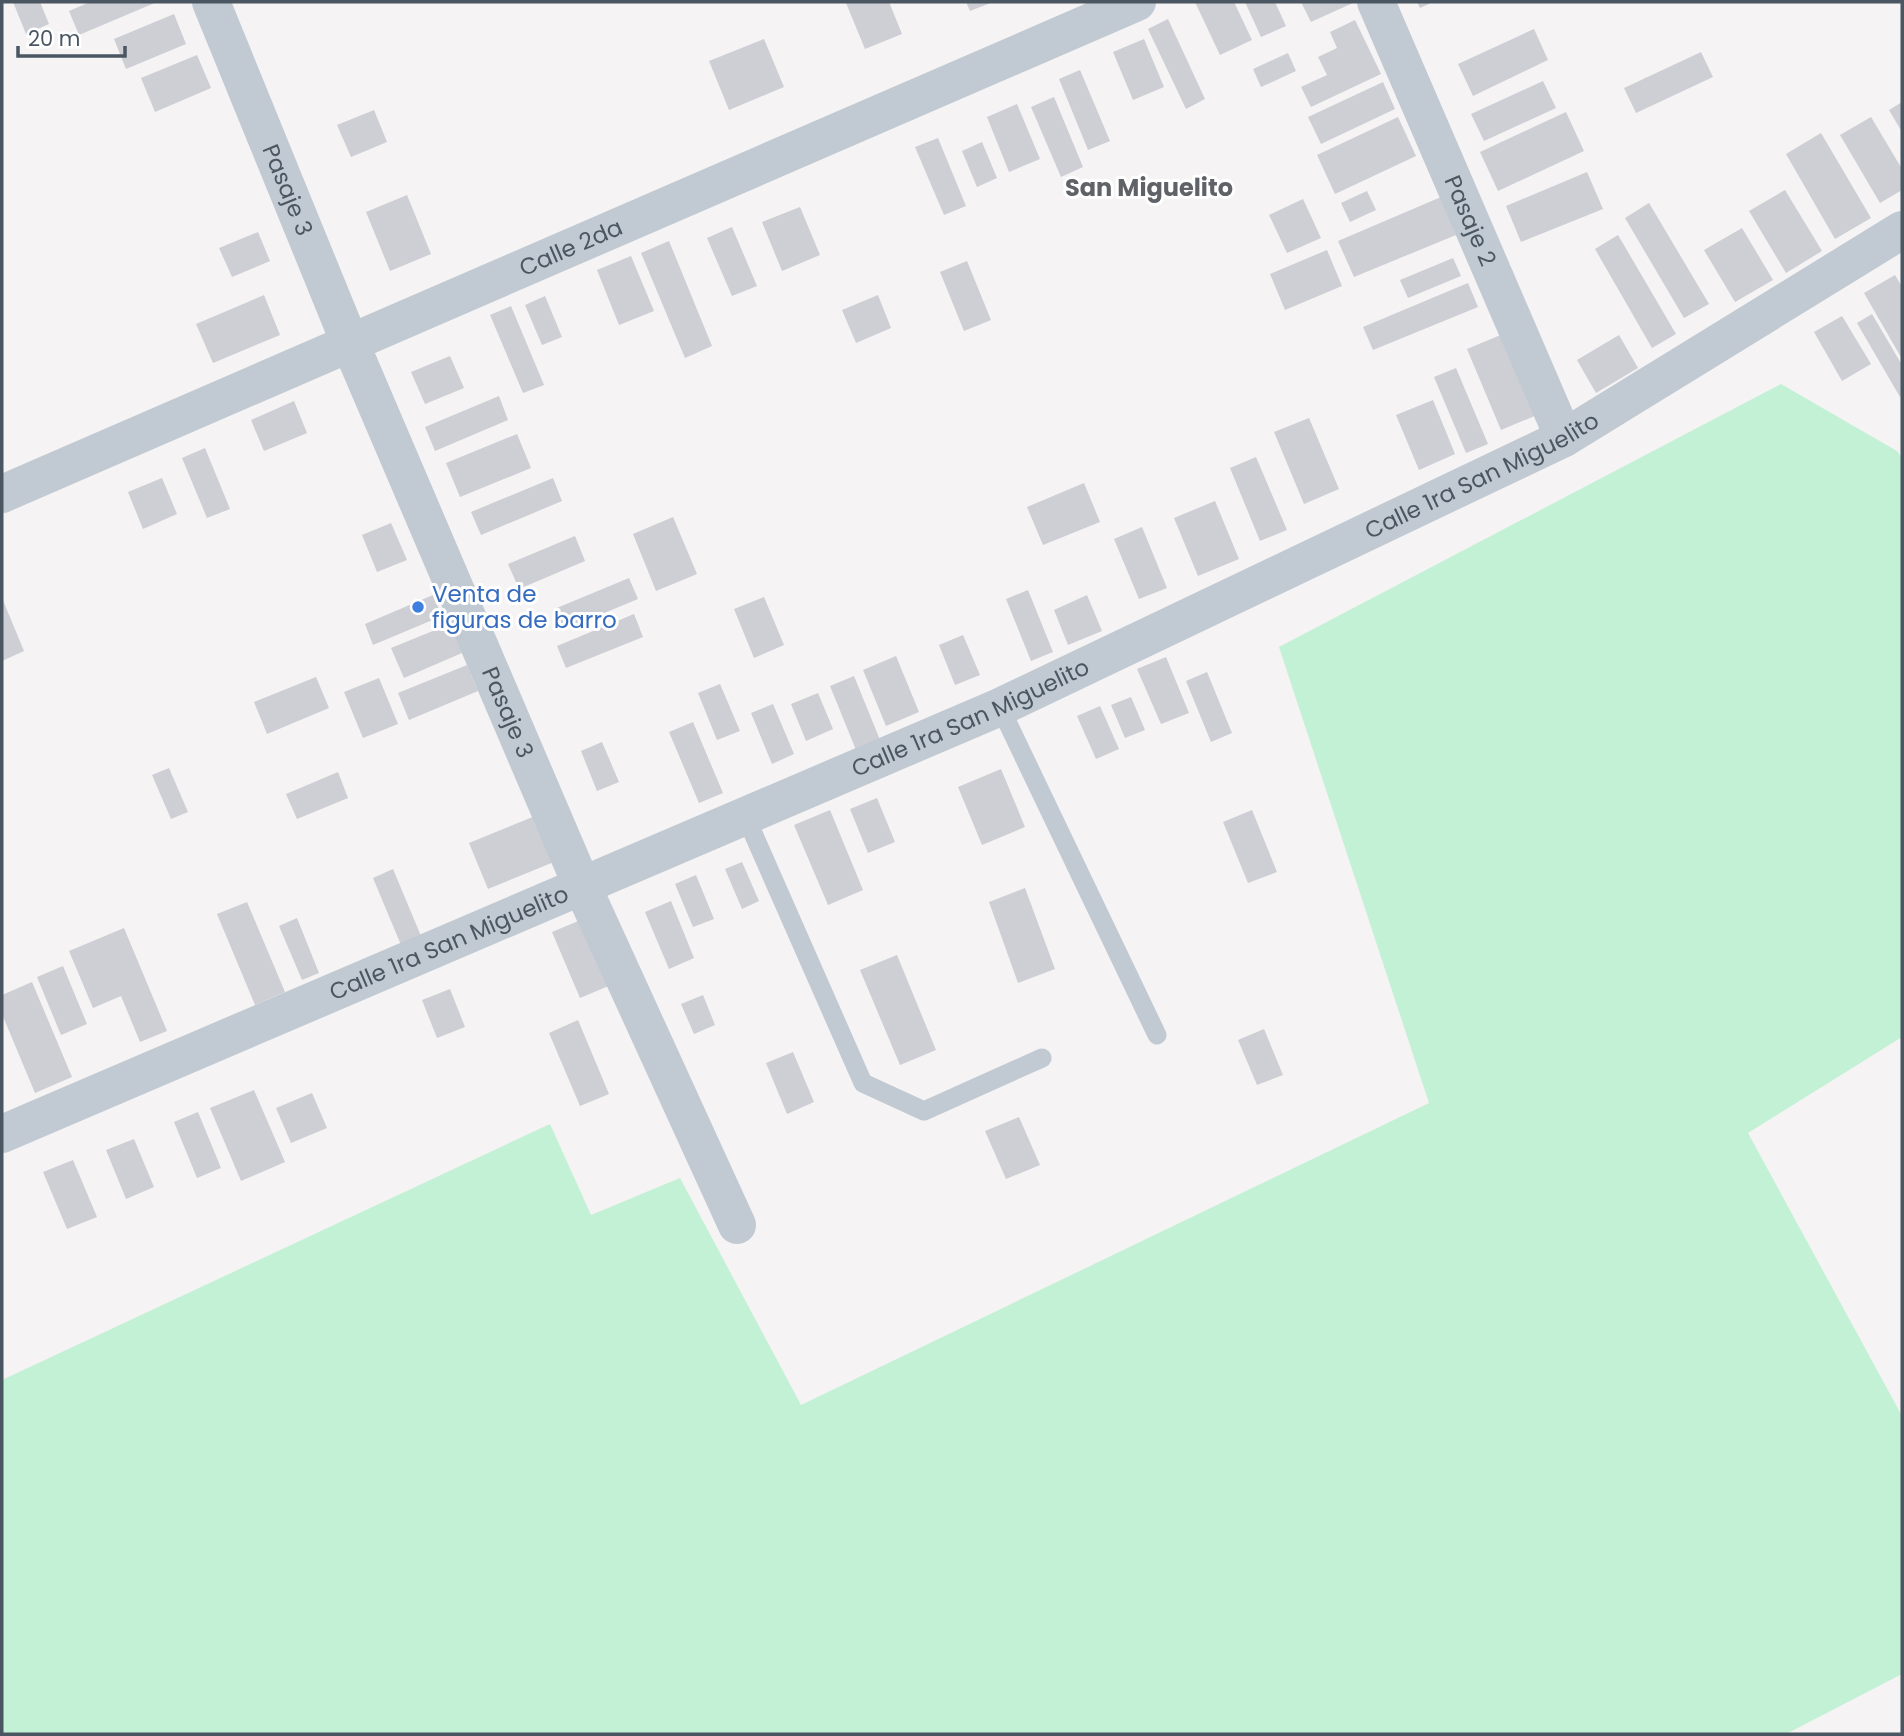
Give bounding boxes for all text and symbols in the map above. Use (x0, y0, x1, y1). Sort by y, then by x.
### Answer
scale bar (18, 14, 124, 58)
text: 20 m (28, 24, 81, 53)
street label: Pasaje 3 (255, 139, 321, 241)
street label: Pasaje 2 (1437, 170, 1504, 271)
district label: San Miguelito (1065, 171, 1233, 204)
street label: Calle 2da (514, 211, 627, 284)
street label: Calle 1ra San Miguelito (1359, 404, 1605, 547)
place label: Venta de figuras de barro (432, 578, 617, 636)
marker: Venta de figuras de barro (410, 599, 426, 615)
street label: Calle 1ra San Miguelito (846, 651, 1095, 785)
street label: Pasaje 3 (474, 662, 541, 763)
street label: Calle 1ra San Miguelito (324, 878, 573, 1008)

